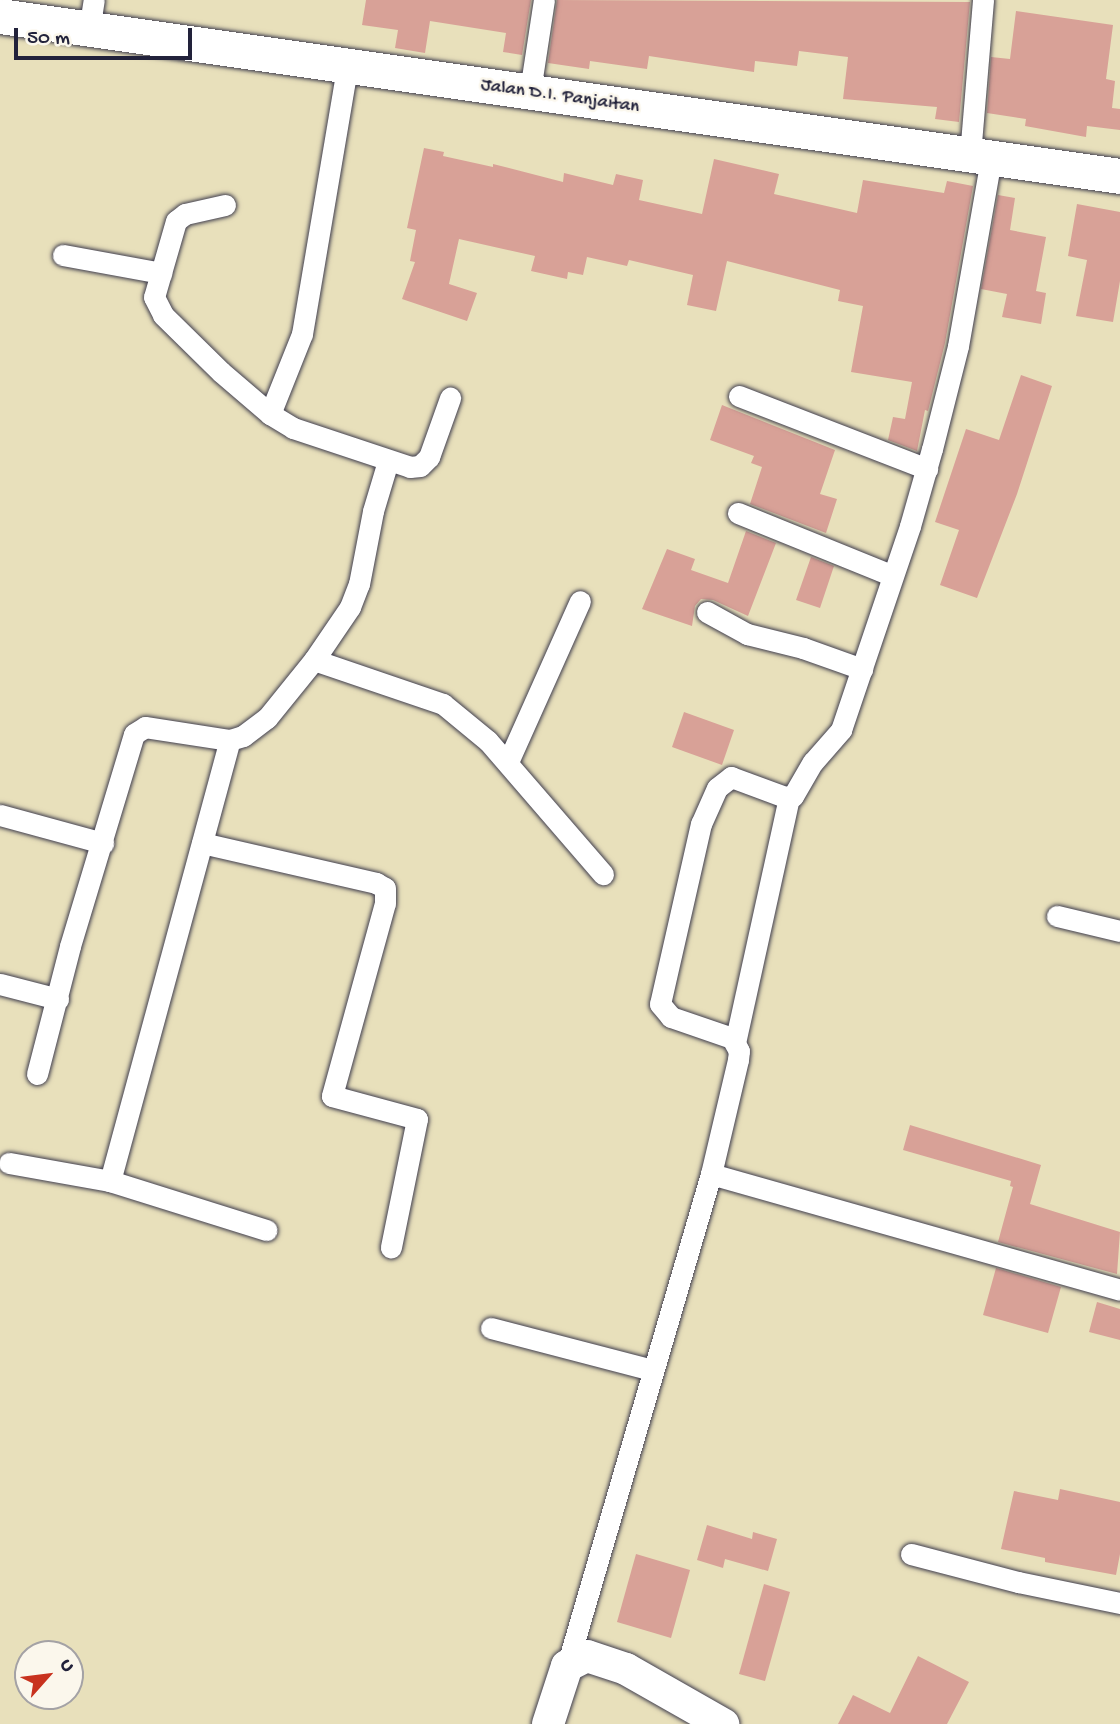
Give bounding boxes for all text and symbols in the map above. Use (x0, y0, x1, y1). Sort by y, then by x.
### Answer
scale bar (18, 14, 196, 58)
text: 50 m (27, 27, 70, 52)
street label: Jalan D.I. Panjaitan (479, 75, 641, 119)
north arrow (14, 1640, 84, 1710)
text: U (53, 1656, 79, 1676)

